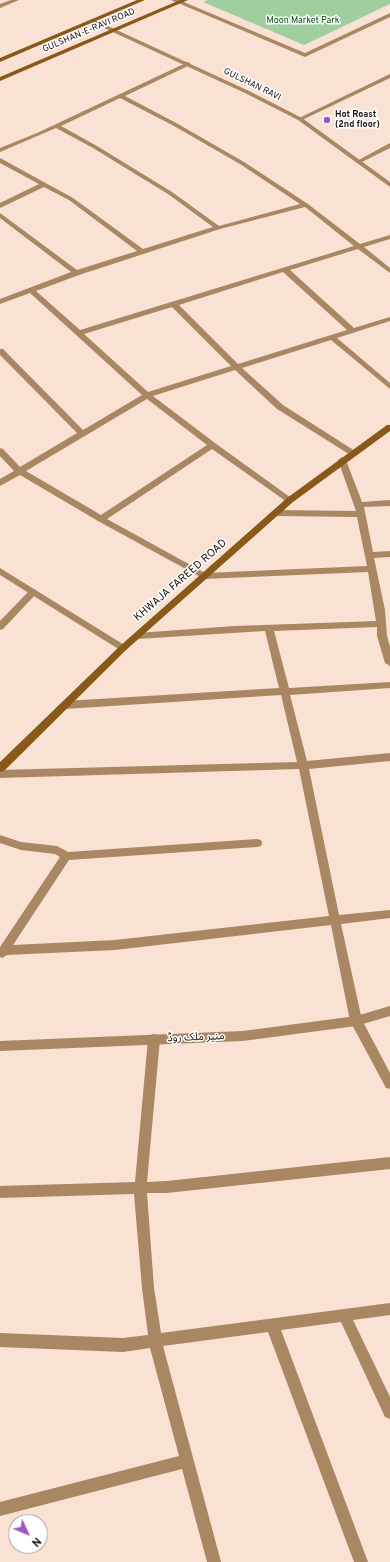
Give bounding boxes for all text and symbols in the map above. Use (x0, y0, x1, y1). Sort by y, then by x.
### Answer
street label: GULSHAN-E-RAVI ROAD (41, 7, 137, 55)
park label: Moon Market Park (266, 16, 340, 26)
street label: GULSHAN RAVI (221, 66, 283, 104)
place label: Hot Roast (2nd floor) (335, 110, 380, 131)
marker: Hot Roast (2nd floor) (322, 115, 332, 125)
street label: KHWAJA FAREED ROAD (132, 537, 230, 625)
street label: منیر ملک روڈ (167, 1030, 225, 1046)
north arrow (8, 1514, 48, 1554)
text: N (28, 1534, 44, 1549)

